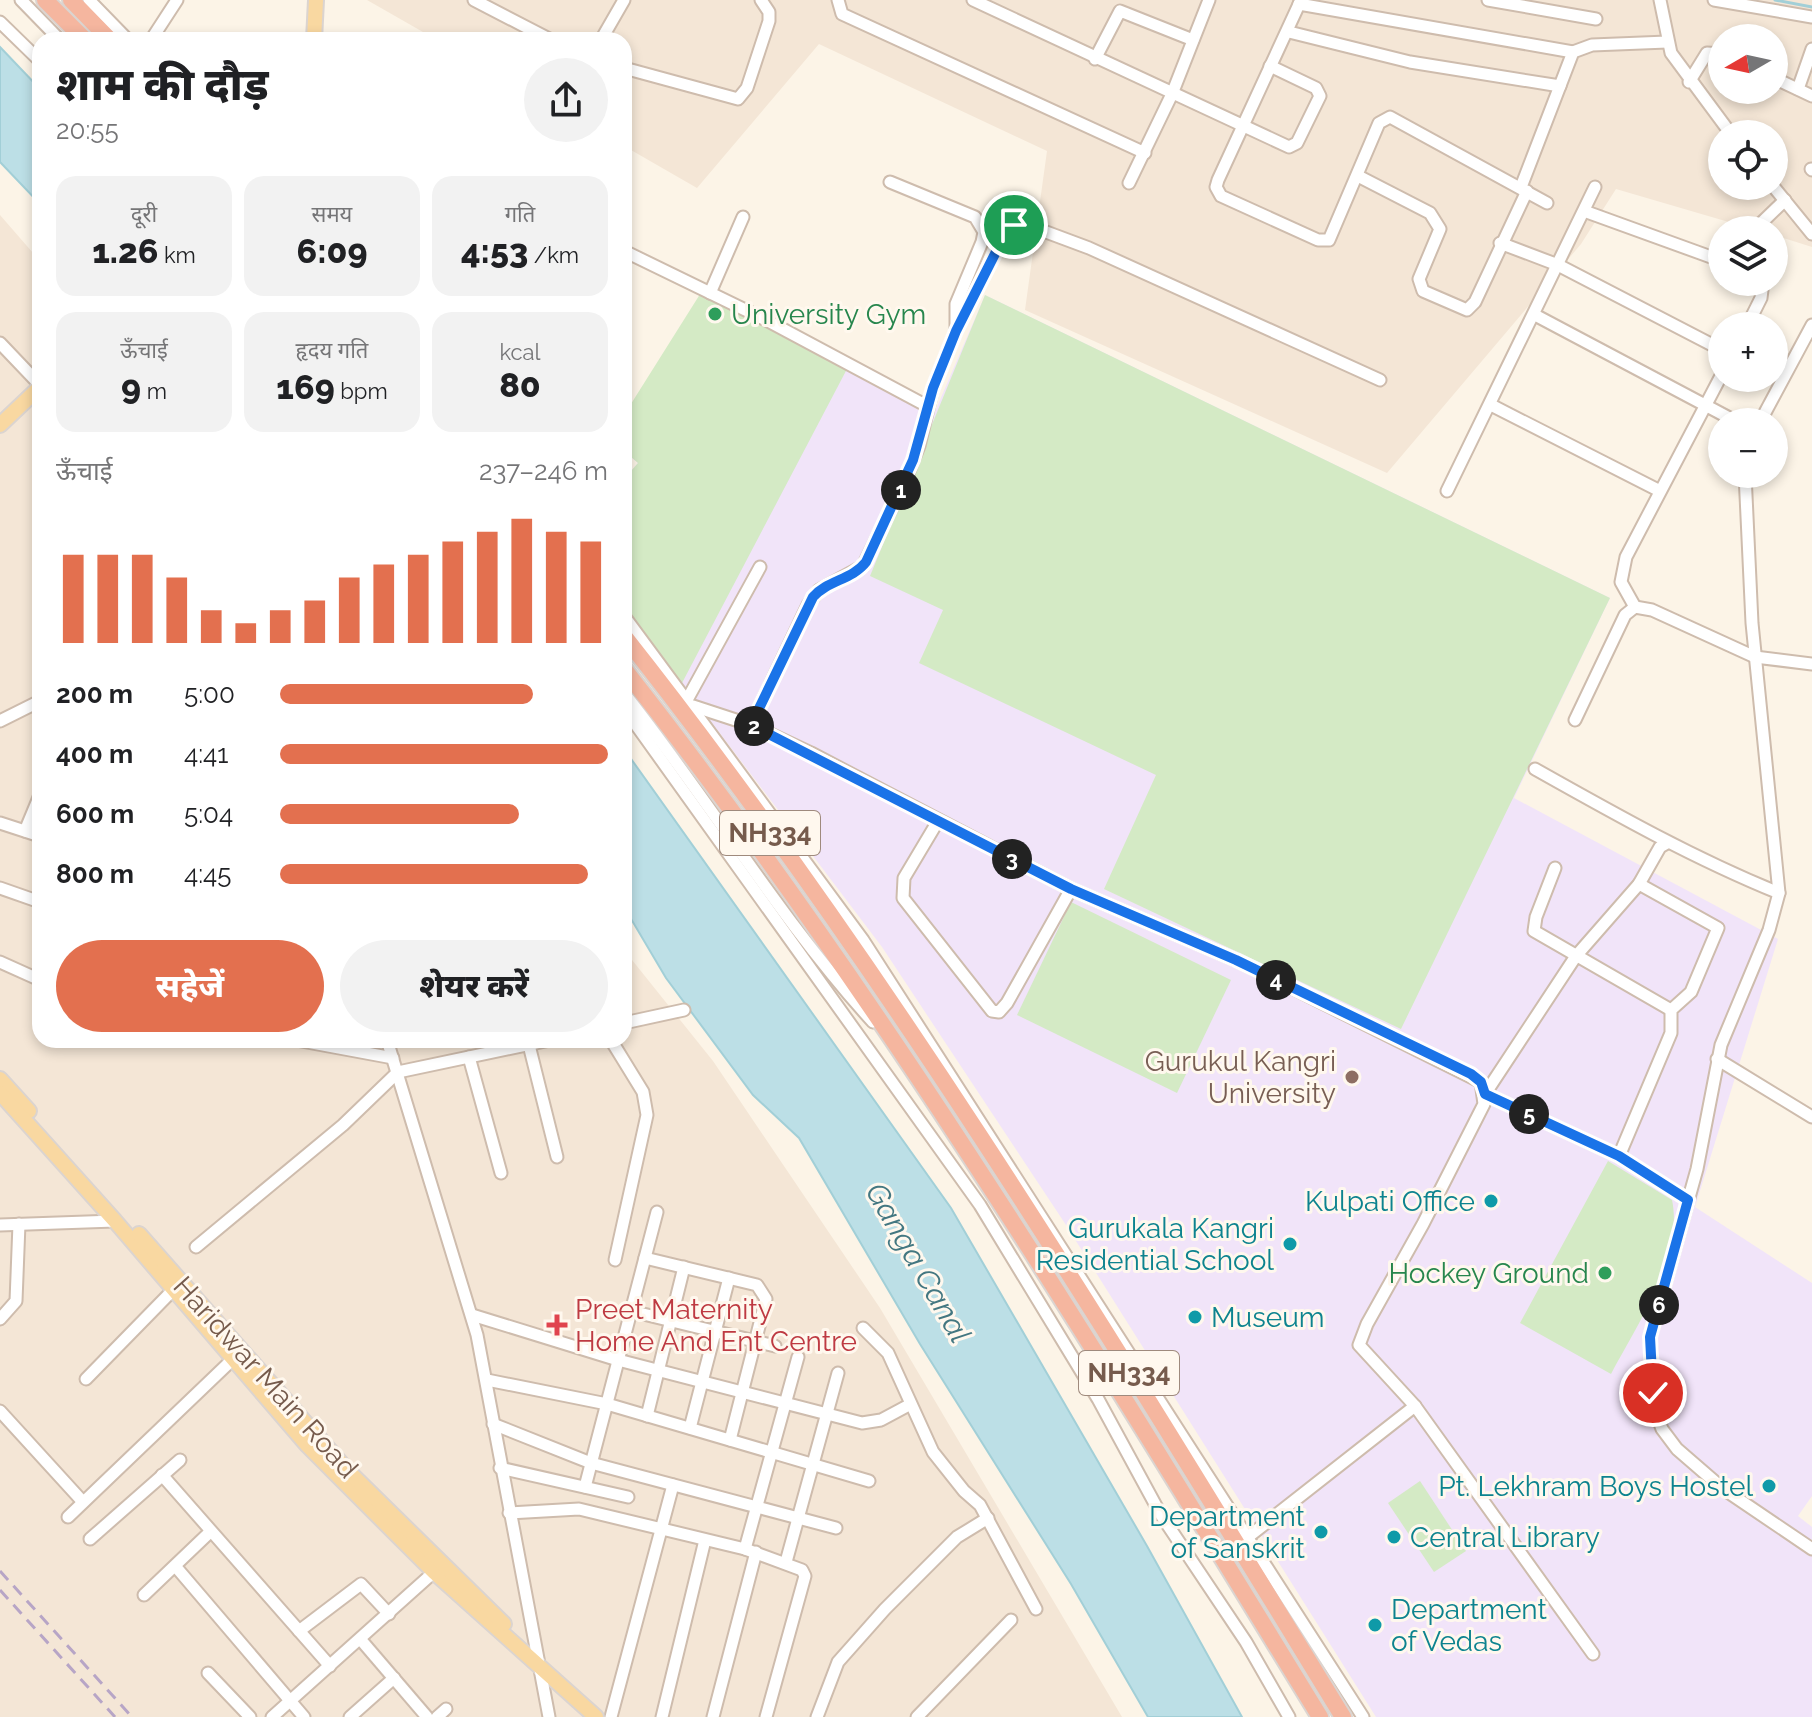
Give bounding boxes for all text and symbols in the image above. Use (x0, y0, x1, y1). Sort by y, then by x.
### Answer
north arrow (1708, 24, 1788, 104)
map controls (1708, 24, 1788, 488)
button: share (524, 58, 608, 142)
text: शाम की दौड़ (56, 59, 269, 110)
text: 20:55 (56, 115, 119, 145)
button: locate (1708, 120, 1788, 200)
pin (980, 191, 1048, 259)
text: दूरी (131, 201, 157, 227)
text: समय (312, 201, 352, 227)
text: गति (505, 201, 535, 227)
icon: arrive (992, 203, 1036, 247)
button: layers (1708, 216, 1788, 296)
text: 1.26 (92, 231, 158, 271)
text: 6:09 (297, 231, 367, 271)
text: 4:53 (461, 231, 528, 271)
text: km (158, 242, 196, 268)
text: /km (528, 242, 579, 268)
place label: University Gym (731, 298, 926, 331)
marker: University Gym (706, 305, 724, 323)
button: + (1708, 312, 1788, 392)
text: ऊँचाई (120, 337, 168, 363)
text: हृदय गति (296, 337, 368, 363)
text: kcal (499, 339, 541, 365)
text: 80 (499, 365, 541, 405)
text: 9 (121, 367, 141, 407)
text: 169 (276, 367, 335, 407)
text: m (141, 378, 167, 404)
text: bpm (335, 378, 388, 404)
button: − (1708, 408, 1788, 488)
text: ऊँचाई (56, 456, 112, 486)
text: 237–246 m (479, 456, 608, 486)
pin: 1 (881, 470, 921, 510)
text: 1 (896, 477, 906, 503)
text: 200 m (56, 679, 133, 709)
text: 5:00 (184, 679, 235, 709)
pin: 2 (734, 706, 774, 746)
text: 2 (748, 713, 760, 739)
text: 400 m (56, 739, 133, 769)
text: 4:41 (184, 739, 228, 769)
text: 600 m (56, 799, 134, 829)
text: 5:04 (184, 799, 233, 829)
road number: NH334 (720, 811, 820, 855)
pin: 3 (992, 839, 1032, 879)
text: 3 (1006, 846, 1018, 872)
text: 800 m (56, 859, 134, 889)
text: 4:45 (184, 859, 231, 889)
button: सहेजें (56, 940, 324, 1032)
button: शेयर करें (340, 940, 608, 1032)
pin: 4 (1256, 960, 1296, 1000)
text: 4 (1270, 967, 1282, 993)
place label: Gurukul Kangri University (1145, 1045, 1336, 1110)
marker: Gurukul Kangri University (1343, 1068, 1361, 1086)
pin: 5 (1509, 1094, 1549, 1134)
text: 5 (1523, 1101, 1535, 1127)
water label: Ganga Canal (859, 1177, 978, 1349)
place label: Kulpati Office (1305, 1185, 1475, 1218)
marker: Kulpati Office (1482, 1192, 1500, 1210)
place label: Gurukala Kangri Residential School (1036, 1212, 1274, 1277)
marker: Gurukala Kangri Residential School (1281, 1235, 1299, 1253)
place label: Hockey Ground (1388, 1257, 1589, 1290)
marker: Hockey Ground (1596, 1264, 1614, 1282)
street label: Haridwar Main Road (167, 1270, 365, 1485)
pin: 6 (1639, 1285, 1679, 1325)
text: 6 (1652, 1292, 1666, 1318)
place label: Preet Maternity Home And Ent Centre (575, 1293, 857, 1358)
place label: Museum (1211, 1301, 1325, 1334)
marker: Museum (1186, 1308, 1204, 1326)
marker: Preet Maternity Home And Ent Centre (546, 1314, 568, 1336)
road number: NH334 (1079, 1351, 1179, 1395)
pin (1619, 1359, 1687, 1427)
icon: check (1631, 1371, 1675, 1415)
place label: Pt. Lekhram Boys Hostel (1438, 1470, 1753, 1503)
marker: Pt. Lekhram Boys Hostel (1760, 1477, 1778, 1495)
place label: Department of Sanskrit (1149, 1500, 1306, 1565)
place label: Central Library (1410, 1521, 1600, 1554)
marker: Department of Sanskrit (1312, 1523, 1330, 1541)
marker: Central Library (1385, 1528, 1403, 1546)
place label: Department of Vedas (1391, 1593, 1548, 1658)
marker: Department of Vedas (1366, 1616, 1384, 1634)

